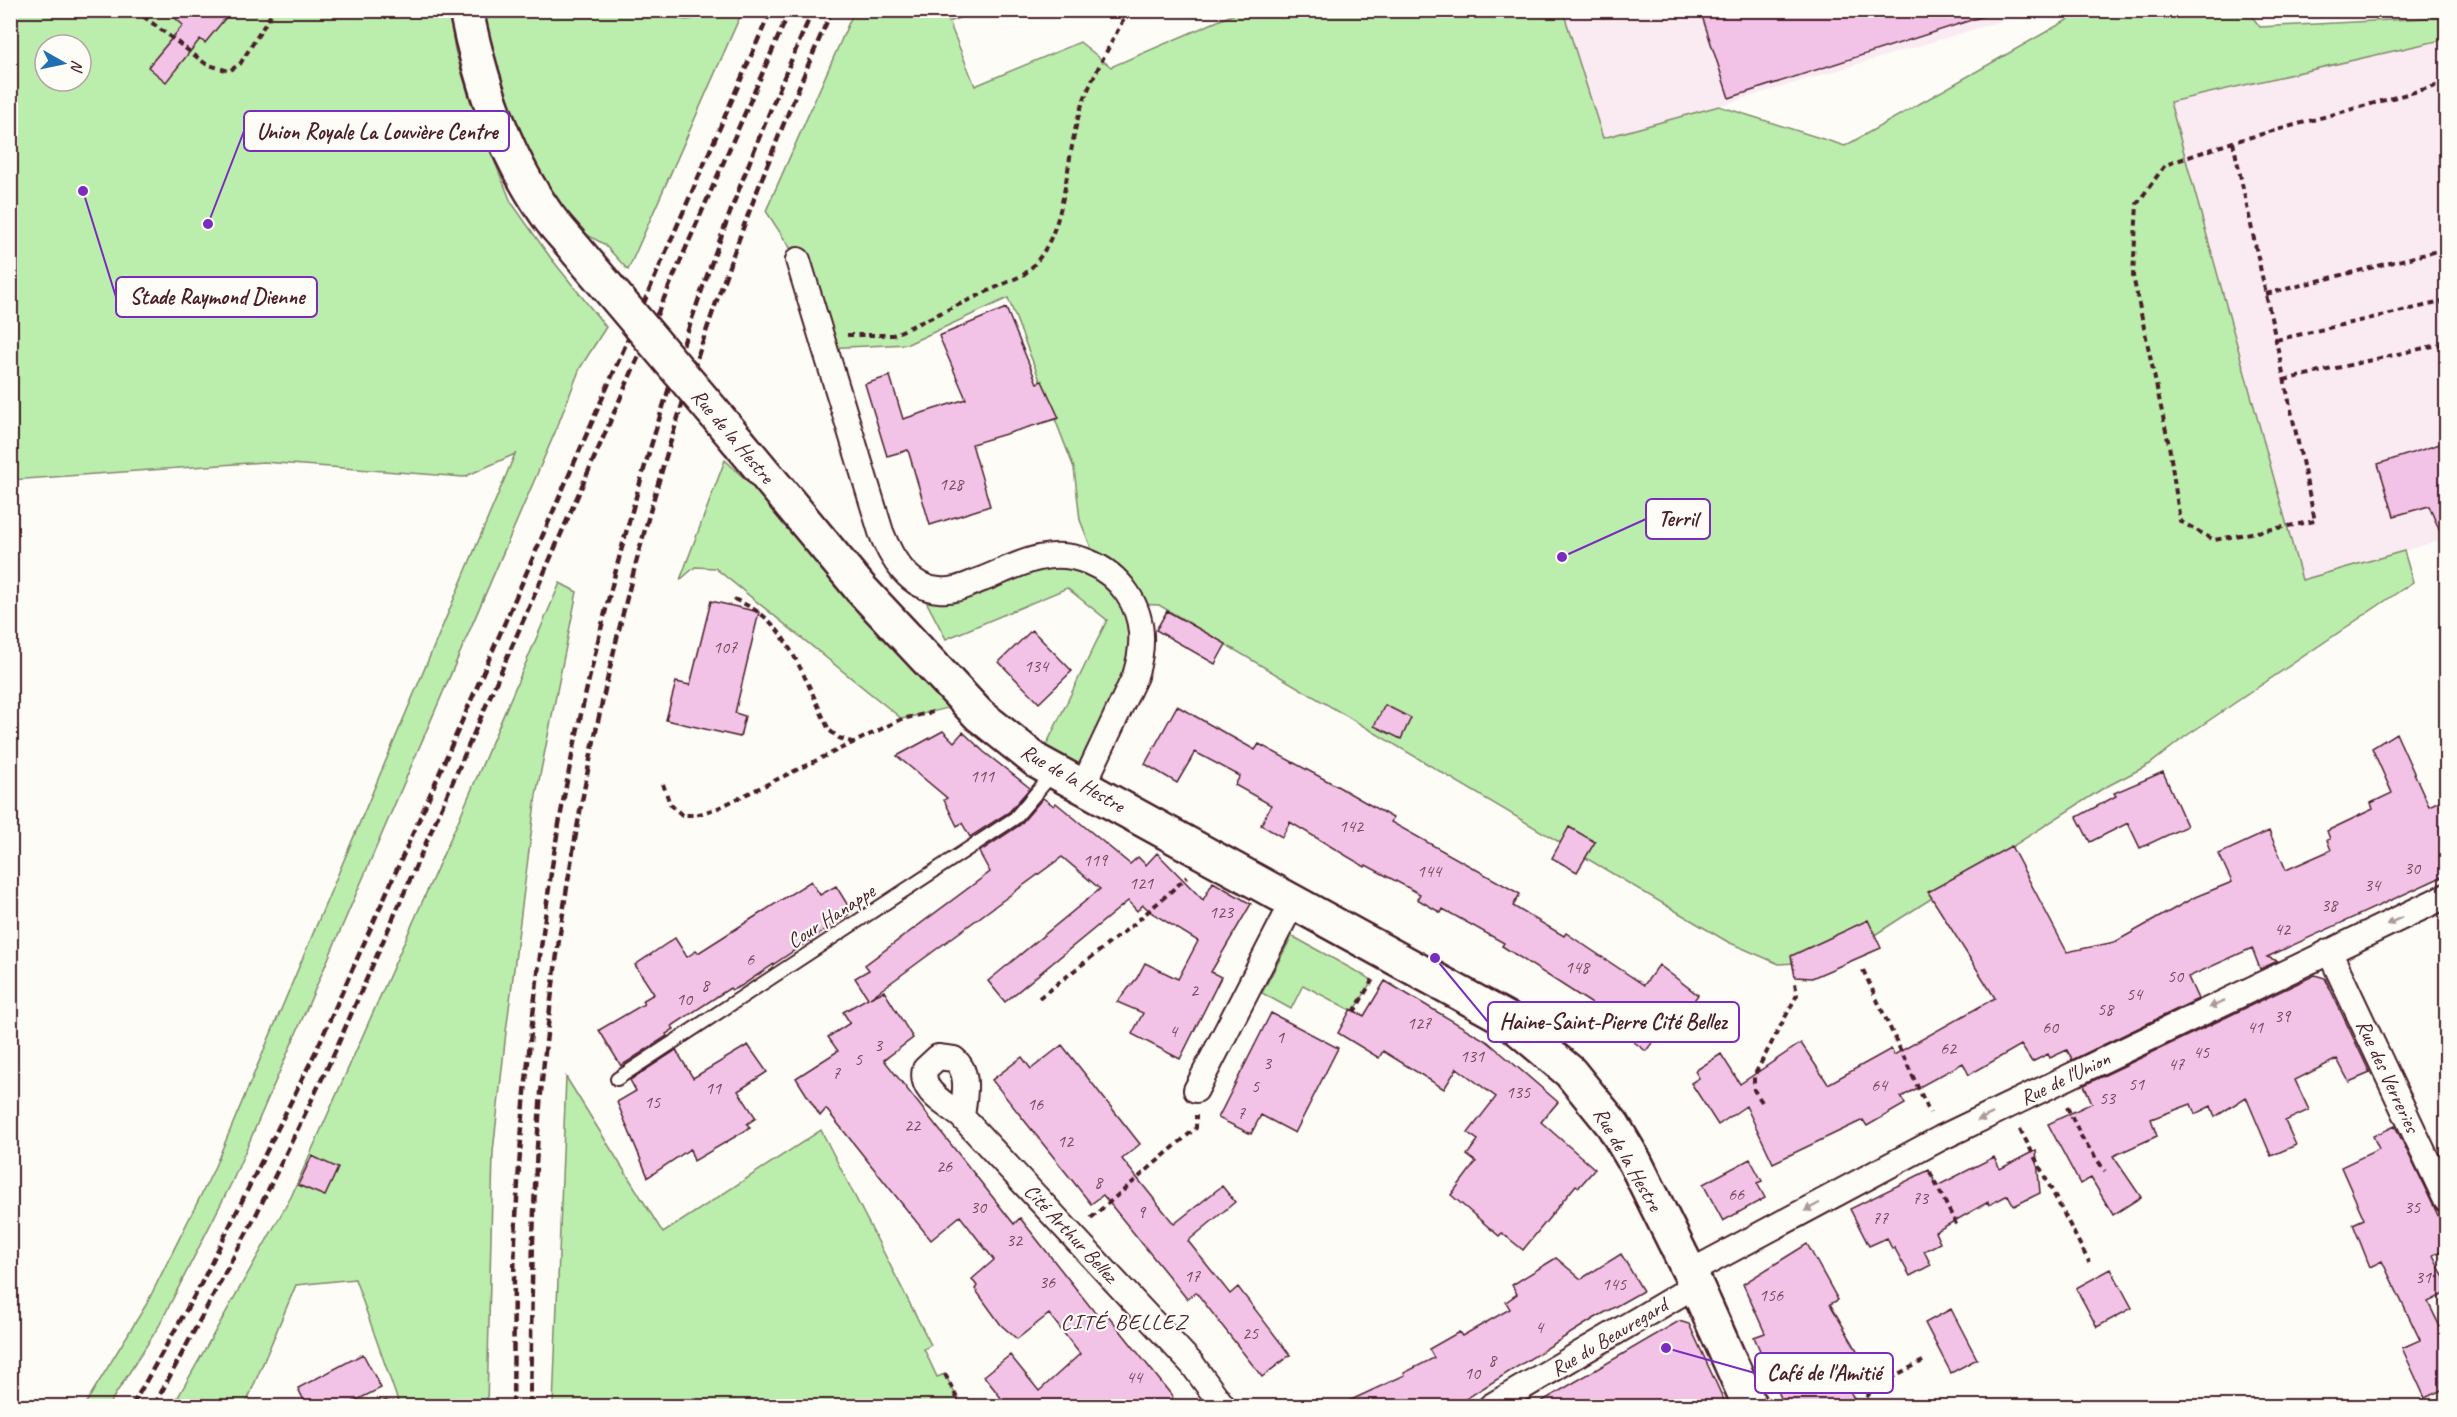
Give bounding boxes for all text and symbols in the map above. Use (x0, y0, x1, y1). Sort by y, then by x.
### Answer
north arrow (33, 33, 93, 93)
text: N (66, 59, 87, 75)
callout: Union Royale La Louvière Centre (244, 111, 509, 151)
text: Union Royale La Louvière Centre (256, 118, 499, 146)
callout: Stade Raymond Dienne (116, 277, 317, 317)
text: Stade Raymond Dienne (130, 283, 307, 311)
street label: Rue de la Hestre (686, 383, 781, 489)
house number: 128 (939, 473, 965, 495)
callout: Terril (1646, 499, 1710, 539)
text: Terril (1658, 505, 1702, 533)
house number: 107 (713, 636, 738, 658)
house number: 134 (1024, 655, 1050, 677)
street label: Rue de la Hestre (1017, 738, 1131, 819)
house number: 111 (970, 765, 995, 787)
house number: 142 (1339, 815, 1365, 837)
house number: 119 (1083, 849, 1109, 871)
house number: 30 (2404, 857, 2422, 879)
house number: 144 (1417, 860, 1443, 882)
house number: 121 (1129, 872, 1154, 894)
house number: 34 (2364, 874, 2382, 896)
street label: Cour Hanappe (782, 877, 881, 954)
house number: 38 (2321, 894, 2339, 916)
house number: 123 (1209, 901, 1235, 923)
one-way arrow (2385, 916, 2402, 925)
house number: 42 (2274, 918, 2292, 940)
house number: 6 (746, 948, 755, 970)
house number: 148 (1565, 956, 1591, 978)
house number: 50 (2167, 965, 2185, 987)
house number: 8 (701, 974, 711, 996)
house number: 2 (1190, 979, 1200, 1001)
house number: 54 (2126, 983, 2144, 1005)
house number: 10 (676, 988, 694, 1010)
house number: 58 (2097, 998, 2115, 1020)
one-way arrow (2209, 999, 2226, 1009)
callout: Haine-Saint-Pierre Cité Bellez (1488, 1002, 1739, 1042)
house number: 39 (2274, 1005, 2292, 1027)
text: Haine-Saint-Pierre Cité Bellez (1499, 1008, 1729, 1036)
house number: 127 (1407, 1012, 1432, 1034)
street label: Rue des Verreries (2351, 1015, 2426, 1138)
house number: 60 (2042, 1016, 2060, 1038)
house number: 41 (2247, 1016, 2264, 1038)
house number: 4 (1169, 1020, 1179, 1042)
house number: 1 (1276, 1026, 1285, 1048)
house number: 3 (874, 1034, 884, 1056)
house number: 62 (1940, 1037, 1958, 1059)
house number: 45 (2193, 1041, 2210, 1063)
house number: 131 (1460, 1045, 1485, 1067)
street label: Rue de l'Union (2016, 1045, 2115, 1111)
house number: 5 (854, 1048, 863, 1070)
house number: 3 (1263, 1052, 1273, 1074)
house number: 47 (2168, 1053, 2185, 1075)
house number: 7 (832, 1062, 841, 1084)
house number: 51 (2128, 1073, 2145, 1095)
house number: 64 (1871, 1074, 1889, 1096)
house number: 5 (1251, 1075, 1260, 1097)
house number: 11 (705, 1077, 722, 1099)
house number: 135 (1506, 1081, 1531, 1103)
house number: 53 (2099, 1087, 2117, 1109)
house number: 15 (644, 1091, 661, 1113)
house number: 16 (1027, 1093, 1044, 1115)
house number: 7 (1237, 1102, 1246, 1124)
street label: Rue de la Hestre (1588, 1103, 1669, 1217)
one-way arrow (1977, 1112, 1994, 1121)
house number: 22 (904, 1114, 922, 1136)
house number: 12 (1057, 1130, 1075, 1152)
house number: 26 (936, 1155, 953, 1177)
house number: 8 (1094, 1171, 1104, 1193)
street label: Cité Arthur Bellez (1019, 1178, 1125, 1290)
house number: 66 (1728, 1183, 1745, 1205)
house number: 73 (1912, 1187, 1930, 1209)
house number: 30 (970, 1196, 988, 1218)
house number: 35 (2404, 1196, 2421, 1218)
house number: 9 (1137, 1201, 1147, 1223)
one-way arrow (1804, 1202, 1821, 1212)
house number: 77 (1872, 1207, 1889, 1229)
house number: 32 (1006, 1229, 1024, 1251)
house number: 17 (1184, 1265, 1201, 1287)
house number: 31 (2415, 1266, 2432, 1288)
house number: 36 (1039, 1271, 1056, 1293)
house number: 145 (1602, 1273, 1627, 1295)
house number: 156 (1759, 1284, 1784, 1306)
street label: Rue du Beauregard (1546, 1290, 1675, 1382)
district label: CITÉ BELLEZ (1061, 1308, 1189, 1336)
house number: 4 (1535, 1316, 1545, 1338)
house number: 25 (1242, 1322, 1259, 1344)
house number: 8 (1488, 1349, 1498, 1371)
callout: Café de l'Amitié (1755, 1353, 1893, 1393)
text: Café de l'Amitié (1767, 1359, 1885, 1387)
house number: 10 (1464, 1362, 1482, 1384)
house number: 44 (1126, 1366, 1144, 1388)

